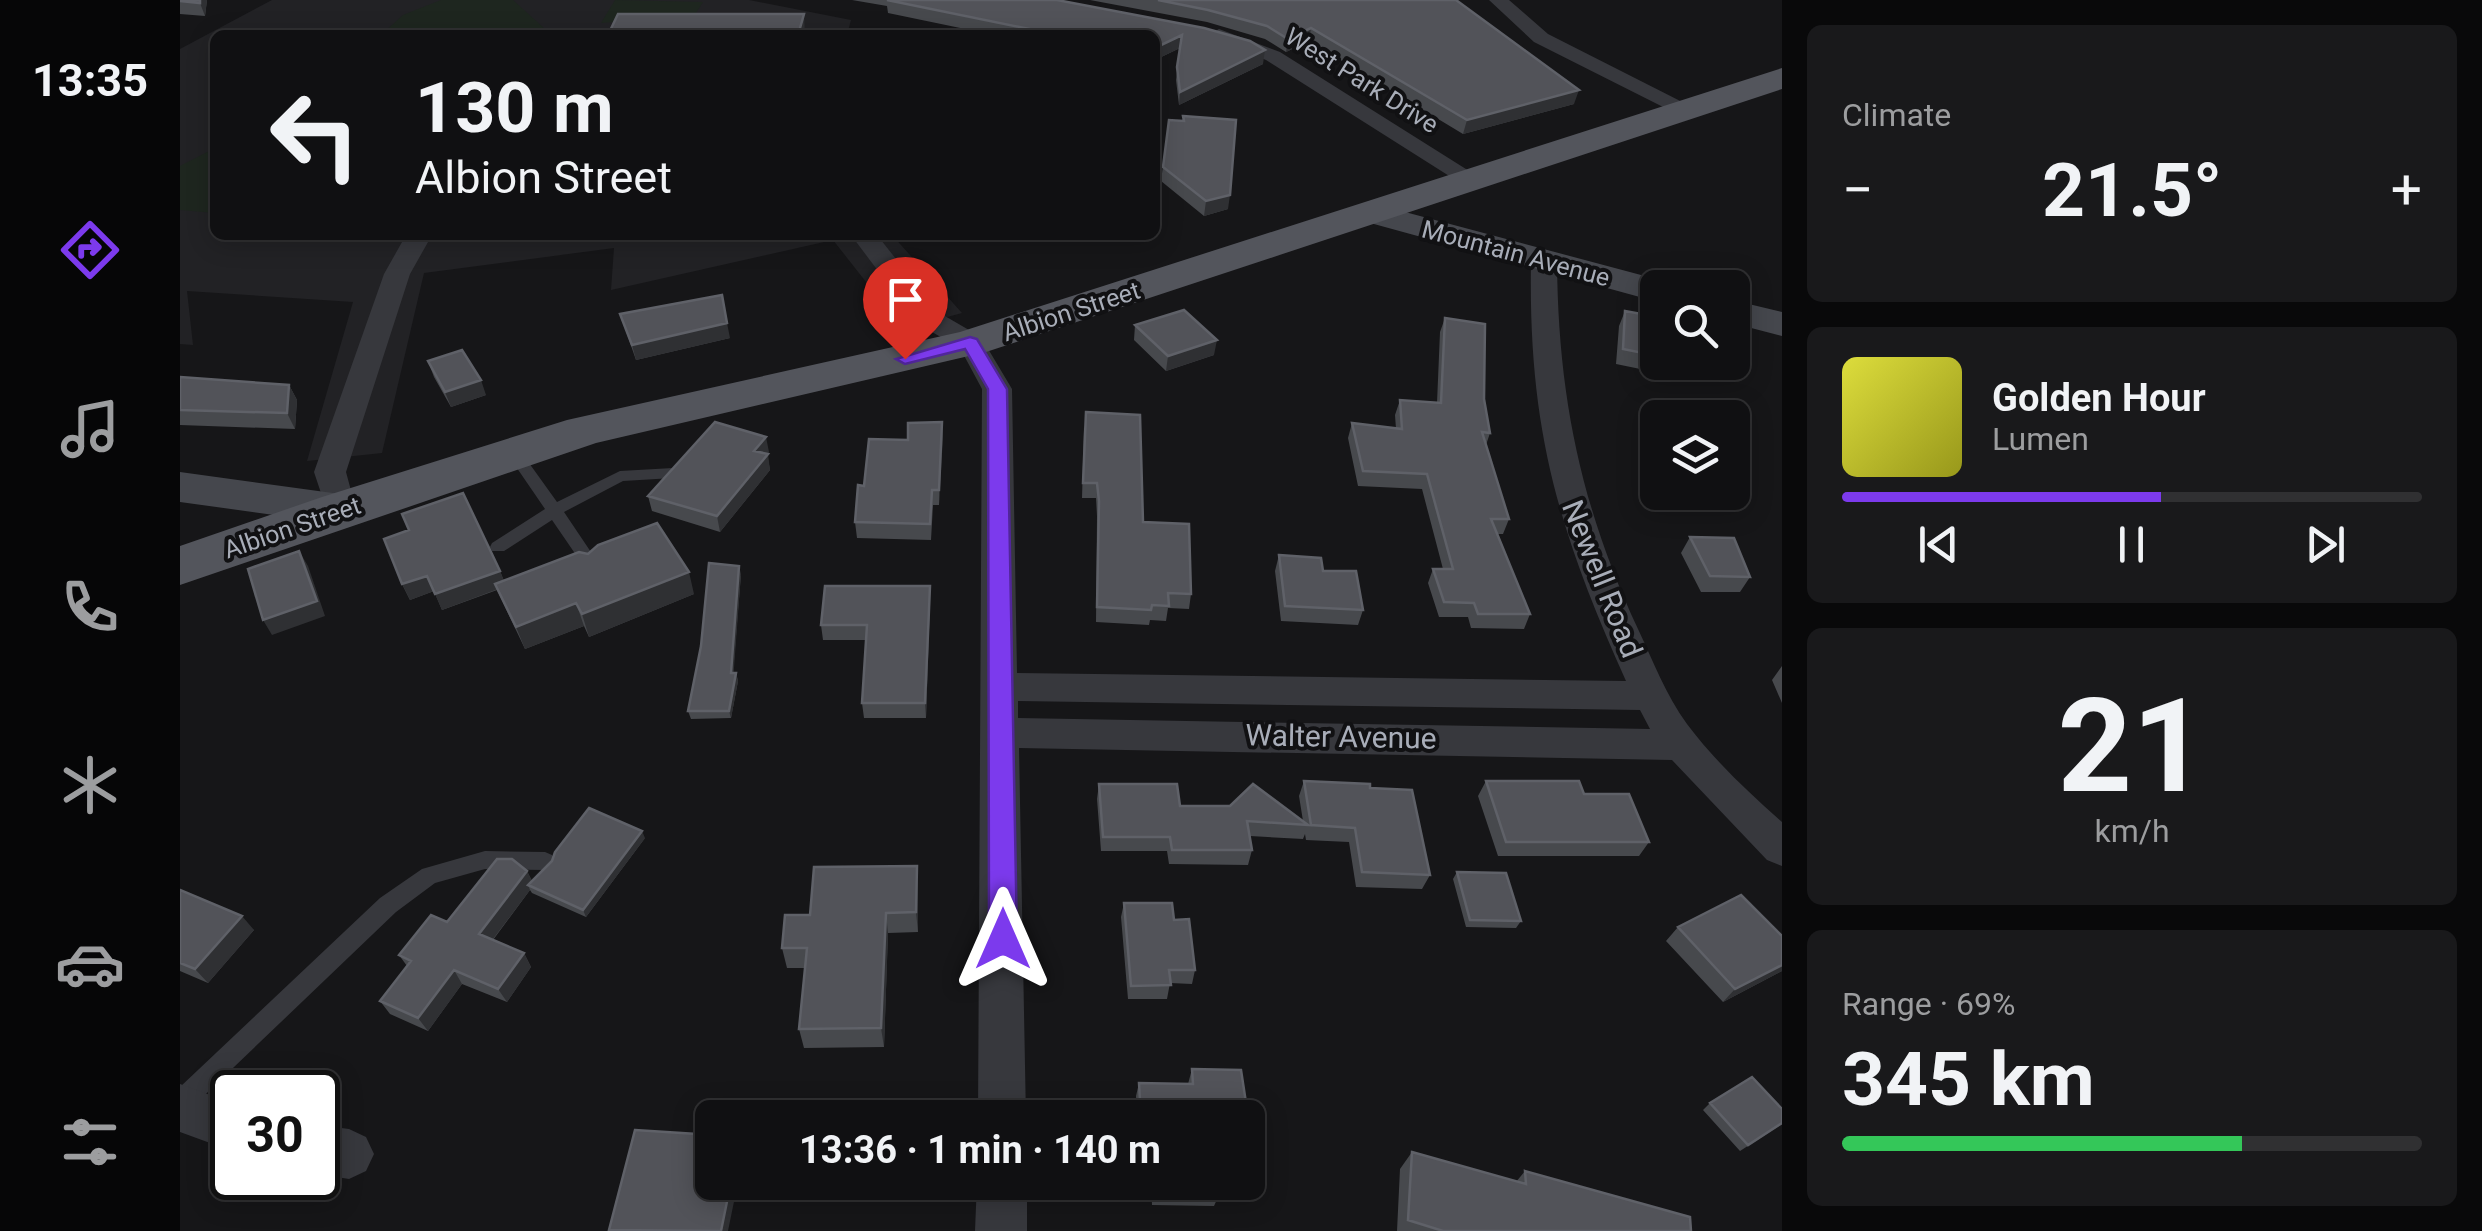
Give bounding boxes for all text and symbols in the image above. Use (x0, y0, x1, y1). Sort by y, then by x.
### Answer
street label: West Park Drive (1280, 22, 1444, 139)
text: 13:35 (32, 54, 148, 107)
text: 130 m (415, 67, 614, 149)
icon: left (250, 70, 380, 200)
text: Climate (1842, 96, 1951, 134)
text: 21.5° (2042, 146, 2222, 234)
text: Albion Street (415, 151, 672, 204)
text: − (1842, 158, 1873, 222)
text: + (2391, 158, 2422, 222)
street label: Mountain Avenue (1419, 214, 1613, 293)
icon: directions (55, 215, 125, 285)
pin (863, 257, 948, 360)
map controls (1640, 270, 1750, 510)
button: search (1640, 270, 1750, 380)
icon: arrive (878, 272, 933, 327)
street label: Albion Street (999, 276, 1144, 347)
text: Golden Hour (1992, 376, 2206, 420)
icon: music (55, 394, 125, 464)
button: layers (1640, 400, 1750, 510)
text: Lumen (1992, 420, 2089, 458)
street label: Albion Street (220, 491, 364, 564)
street label: Newell Road (1555, 495, 1650, 663)
icon: previous (1911, 517, 1966, 572)
icon: pause (2104, 517, 2159, 572)
icon: next (2298, 517, 2353, 572)
icon: phone (55, 572, 125, 642)
text: 21 (2057, 670, 2207, 823)
street label: Walter Avenue (1245, 717, 1437, 756)
icon: climate (55, 750, 125, 820)
text: km/h (2094, 812, 2170, 850)
position arrow (951, 887, 1055, 991)
icon: car (55, 929, 125, 999)
text: Range · 69% (1842, 985, 2015, 1023)
text: 345 km (1842, 1035, 2095, 1123)
speed limit sign: 30 (210, 1070, 340, 1200)
icon: filters (55, 1107, 125, 1177)
text: 13:36 · 1 min · 140 m (799, 1128, 1161, 1172)

